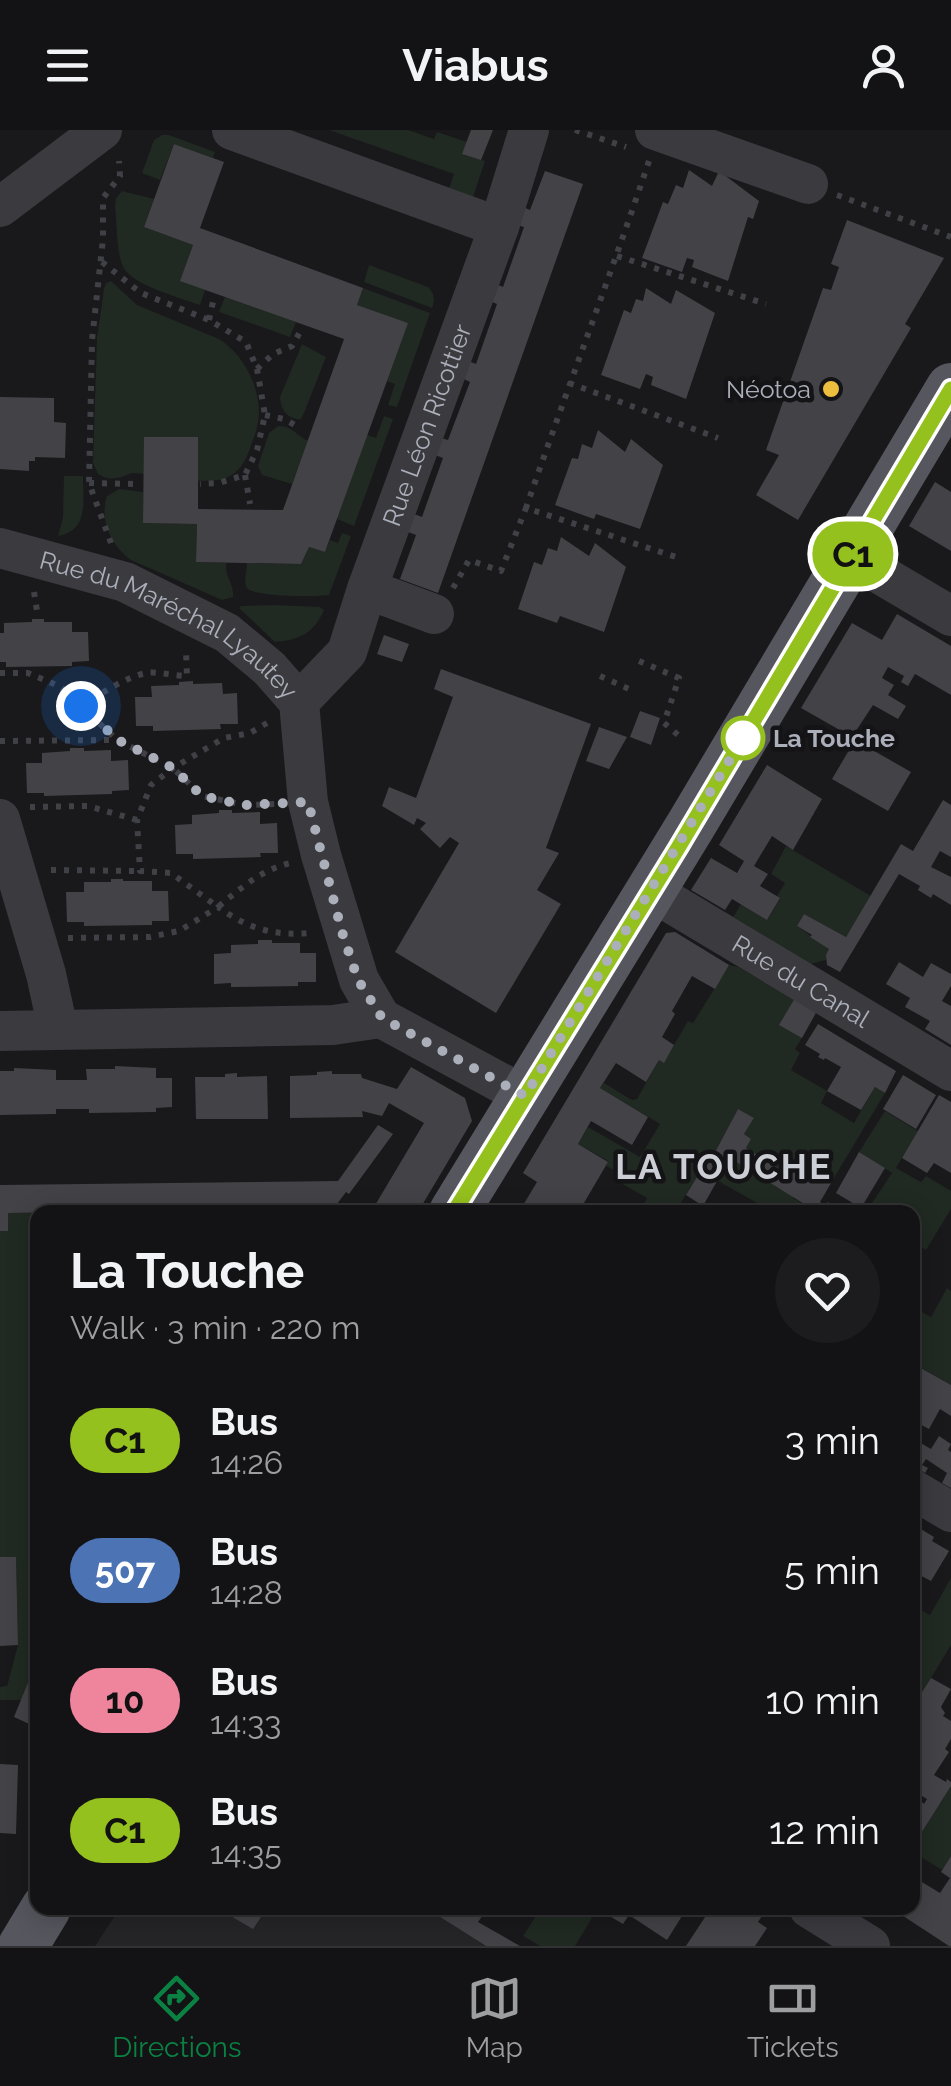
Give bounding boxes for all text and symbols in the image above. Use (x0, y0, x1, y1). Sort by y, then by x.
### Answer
icon: menu (40, 38, 95, 93)
icon: person (856, 38, 911, 93)
text: Viabus (402, 39, 549, 92)
street label: Rue Léon Ricottier (376, 320, 477, 530)
place label: Néotoa (726, 374, 811, 404)
marker: Néotoa (820, 378, 842, 400)
line badge: C1 (808, 522, 898, 586)
text: C1 (832, 534, 874, 575)
street label: Rue du Maréchal Lyautey (37, 545, 304, 705)
your location (56, 681, 106, 731)
marker: La Touche (722, 717, 764, 759)
place label: La Touche (773, 723, 895, 753)
street label: Rue du Canal (727, 928, 875, 1034)
district label: LA TOUCHE (615, 1146, 833, 1187)
button: heart (775, 1238, 880, 1343)
text: La Touche (70, 1243, 304, 1299)
text: Walk · 3 min · 220 m (70, 1309, 360, 1346)
text: Bus (210, 1399, 278, 1444)
text: 3 min (785, 1418, 880, 1463)
text: C1 (104, 1420, 146, 1461)
text: 14:26 (210, 1444, 283, 1481)
text: Bus (210, 1529, 278, 1574)
text: 5 min (784, 1548, 880, 1593)
text: 507 (95, 1550, 155, 1591)
text: 14:28 (210, 1574, 283, 1611)
text: Bus (210, 1659, 278, 1704)
text: 10 min (765, 1678, 880, 1723)
text: 10 (106, 1680, 144, 1721)
text: 14:33 (210, 1704, 281, 1741)
text: Bus (210, 1789, 278, 1834)
text: 12 min (769, 1808, 880, 1853)
text: C1 (104, 1810, 146, 1851)
text: 14:35 (210, 1834, 282, 1871)
tab: Directions (112, 1971, 241, 2064)
tab: Map (466, 1971, 523, 2064)
tab: Tickets (747, 1971, 839, 2064)

